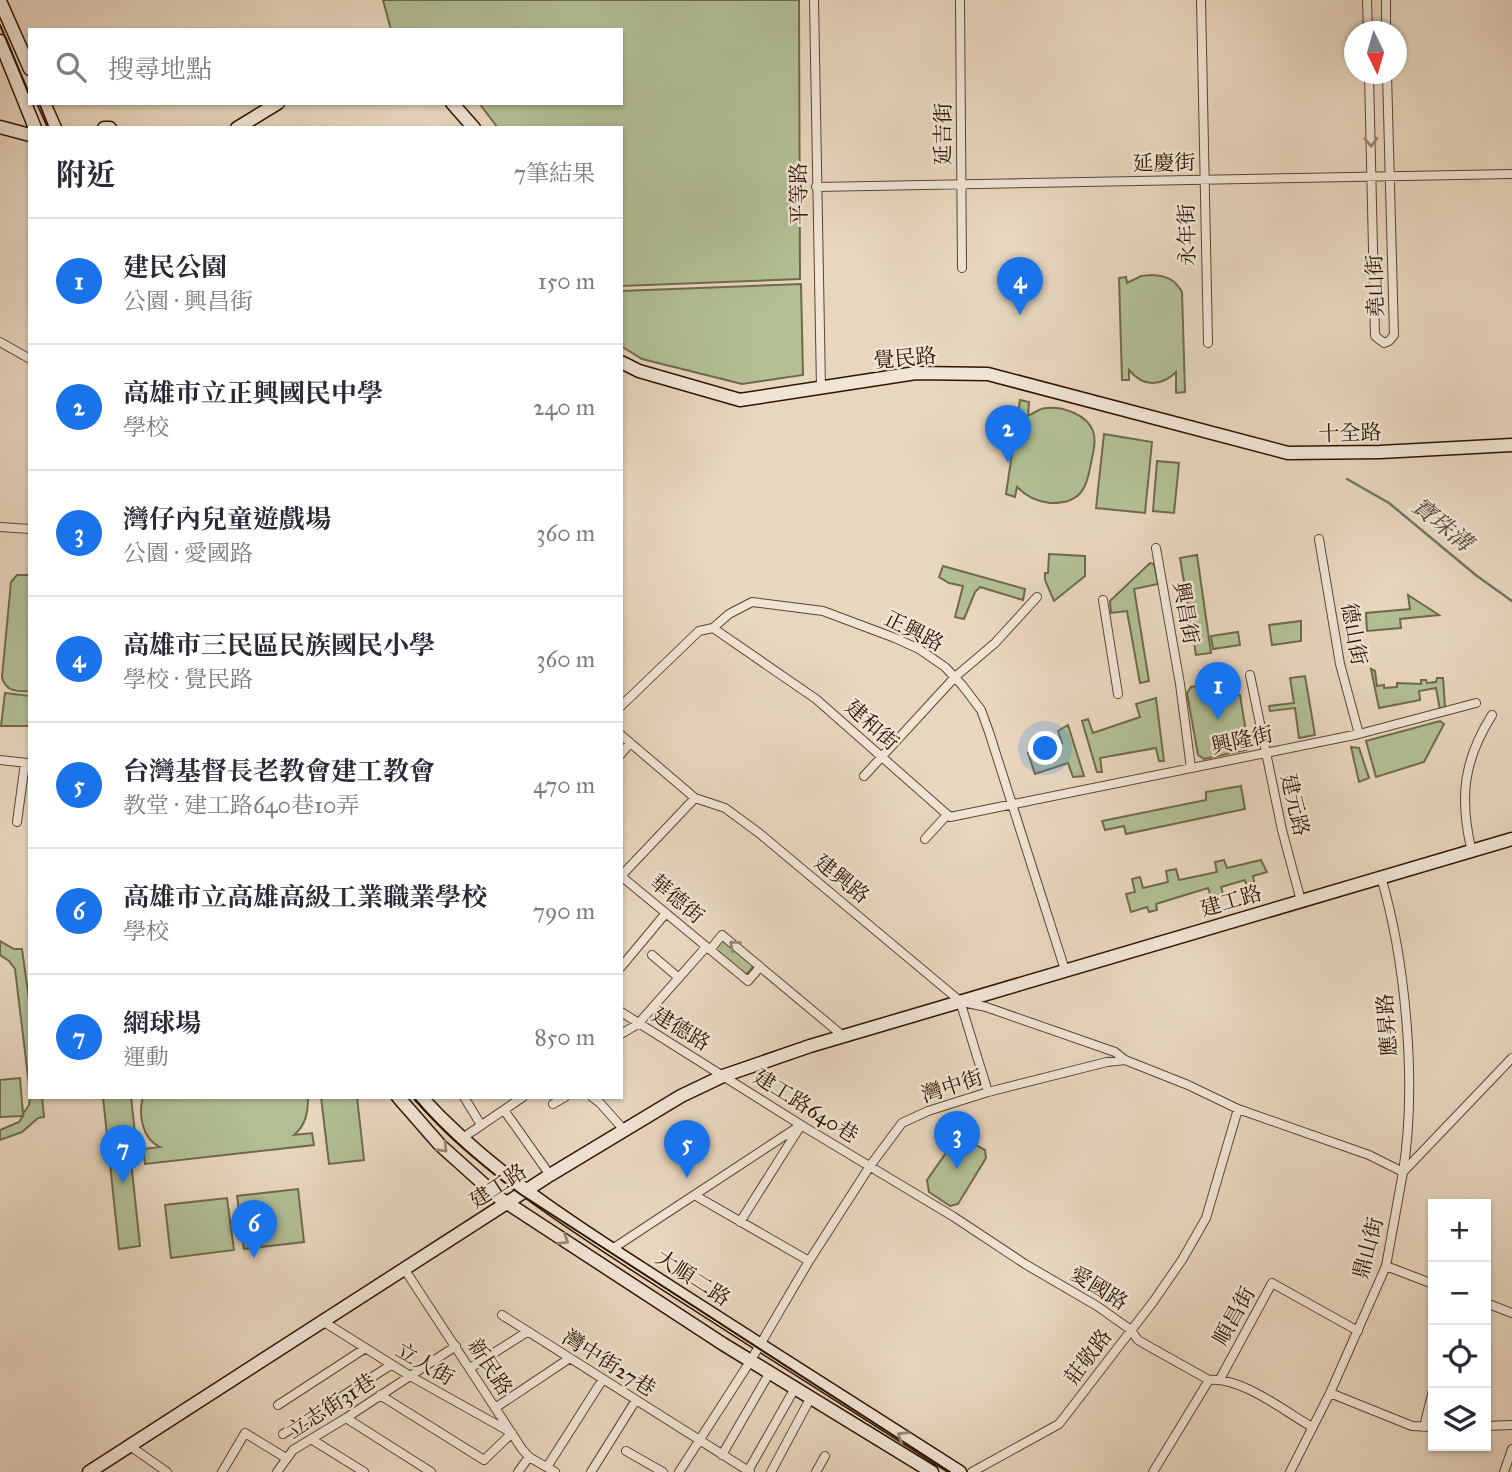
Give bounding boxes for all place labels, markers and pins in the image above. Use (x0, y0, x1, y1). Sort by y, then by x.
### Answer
pin: 4 (997, 257, 1043, 315)
pin: 2 (985, 405, 1031, 463)
pin: 1 (1195, 662, 1241, 720)
pin: 3 (934, 1111, 980, 1169)
pin: 5 (664, 1120, 710, 1178)
pin: 7 (100, 1125, 146, 1183)
pin: 6 (231, 1200, 277, 1258)

